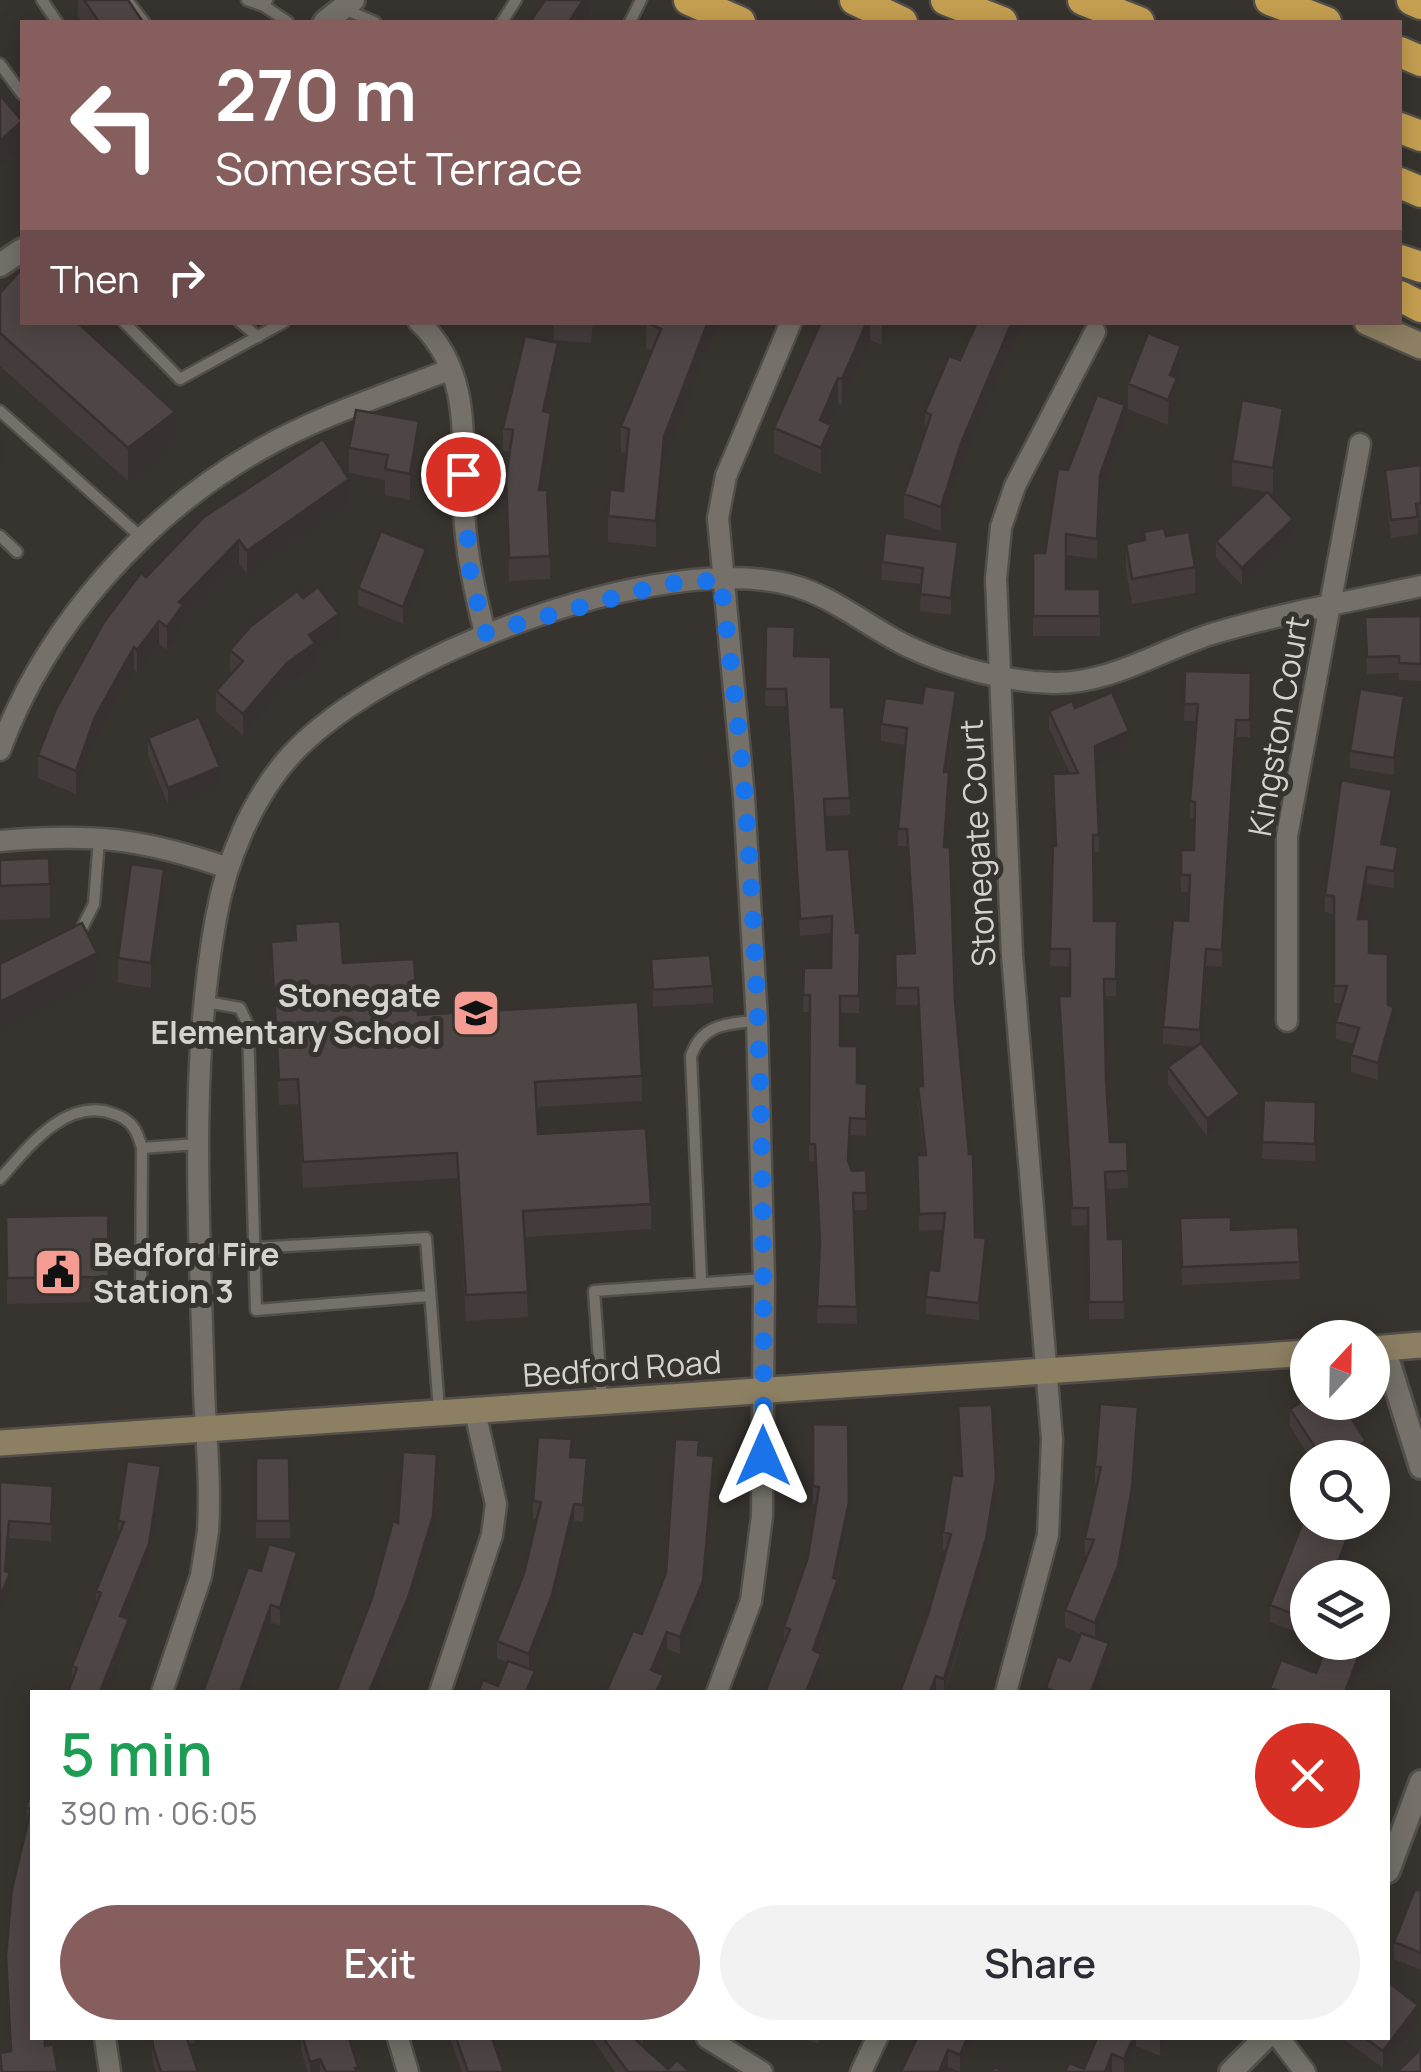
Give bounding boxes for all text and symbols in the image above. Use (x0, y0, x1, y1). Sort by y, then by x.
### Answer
text: 270 m (215, 46, 417, 142)
icon: left (50, 60, 180, 190)
text: Somerset Terrace (215, 137, 583, 199)
icon: right (159, 250, 214, 305)
text: Then (50, 252, 139, 304)
pin (421, 432, 506, 517)
icon: arrive (436, 447, 491, 502)
street label: Kingston Court (1237, 612, 1319, 840)
street label: Stonegate Court (949, 718, 1005, 968)
place label: Stonegate Elementary School (150, 973, 441, 1054)
school or university icon: Stonegate Elementary School (450, 987, 502, 1039)
place label: Bedford Fire Station 3 (93, 1232, 279, 1313)
public building icon: Bedford Fire Station 3 (32, 1246, 84, 1298)
north arrow (1290, 1320, 1390, 1420)
map controls (1290, 1320, 1390, 1660)
street label: Bedford Road (521, 1339, 723, 1397)
position arrow (711, 1404, 815, 1508)
button: search (1290, 1440, 1390, 1540)
button: layers (1290, 1560, 1390, 1660)
text: 5 min (60, 1712, 213, 1794)
button: close (1255, 1723, 1360, 1828)
text: 390 m · 06:05 (60, 1791, 258, 1835)
button: Exit (60, 1905, 700, 2020)
button: Share (720, 1905, 1360, 2020)

